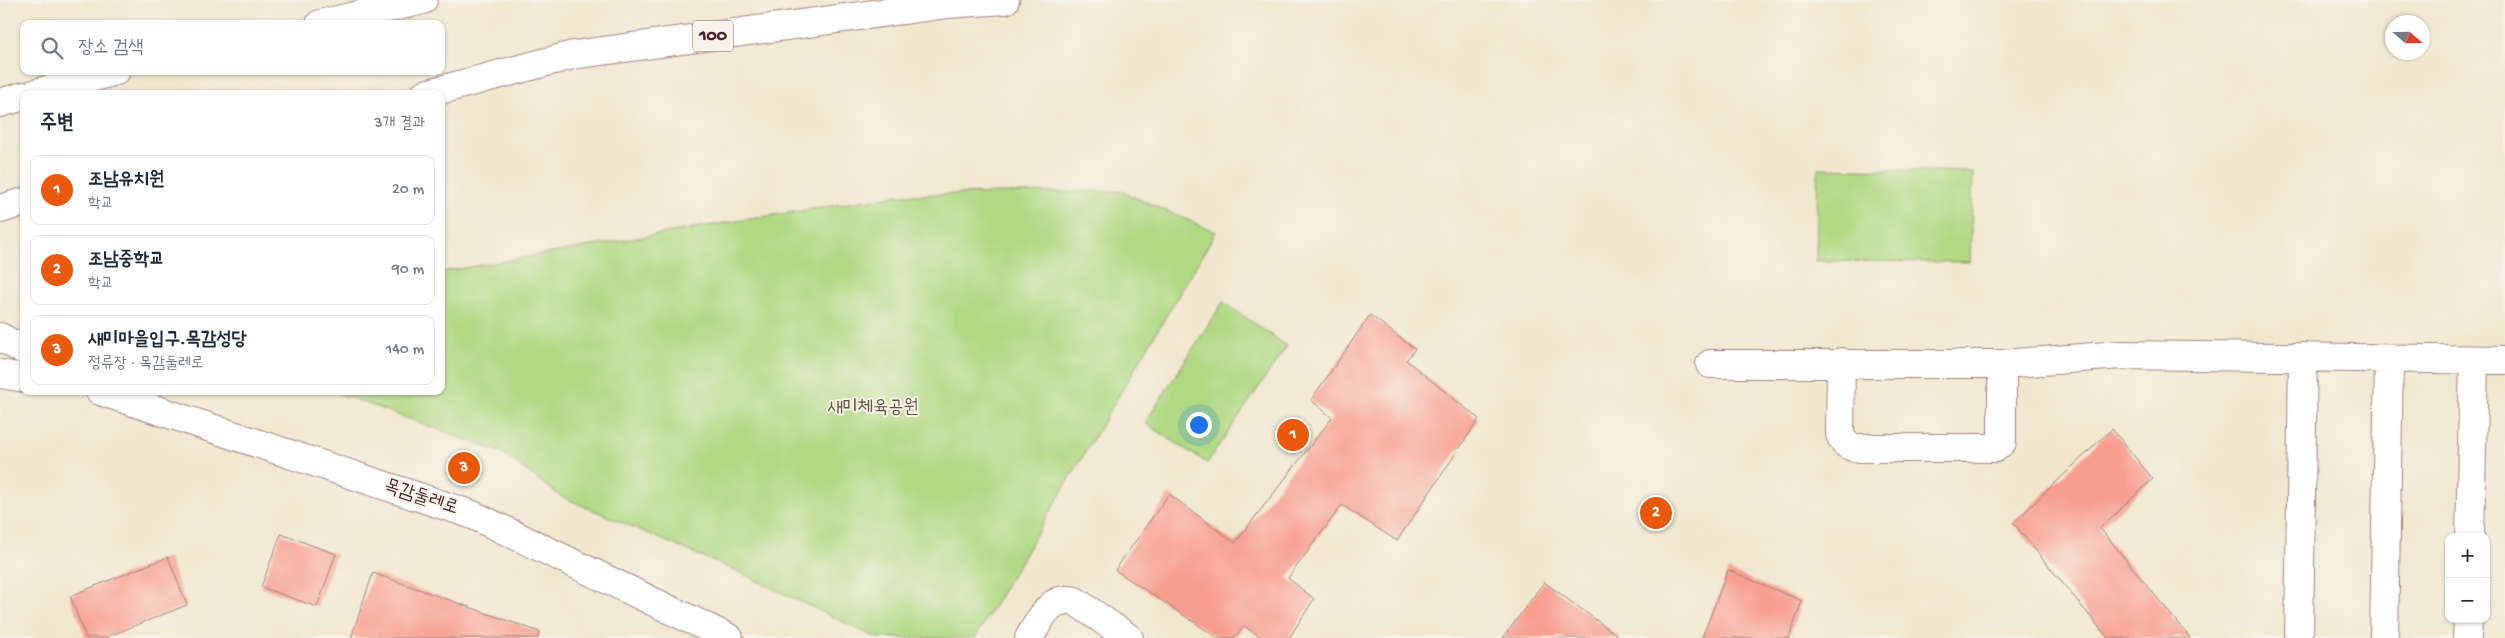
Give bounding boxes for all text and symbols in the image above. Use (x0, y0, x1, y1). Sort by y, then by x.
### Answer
north arrow (2385, 15, 2430, 60)
search box (20, 20, 445, 75)
road number: 100 (693, 20, 733, 52)
icon: search (38, 34, 66, 62)
text: 장소 검색 (78, 37, 144, 60)
text: 주변 (40, 112, 74, 137)
text: 3개 결과 (374, 115, 425, 134)
text: 조남유치원 (88, 169, 164, 192)
text: 1 (54, 181, 60, 200)
text: 20 m (392, 181, 424, 200)
text: 학교 (88, 195, 114, 214)
text: 조남중학교 (88, 249, 164, 272)
text: 2 (53, 261, 61, 280)
text: 90 m (392, 261, 424, 280)
text: 학교 (88, 275, 114, 294)
text: 새미마을입구.목감성당 (88, 329, 247, 352)
text: 3 (53, 341, 61, 360)
text: 140 m (386, 341, 424, 360)
text: 정류장 · 목감둘레로 (88, 355, 204, 374)
park label: 새미체육공원 (827, 397, 919, 420)
your location (1186, 412, 1212, 438)
pin: 1 (1277, 416, 1309, 454)
pin: 3 (448, 449, 480, 487)
street label: 목감둘레로 (381, 475, 461, 521)
pin: 2 (1640, 494, 1672, 532)
map controls (2445, 533, 2490, 623)
button: + (2445, 533, 2490, 578)
button: − (2445, 578, 2490, 623)

